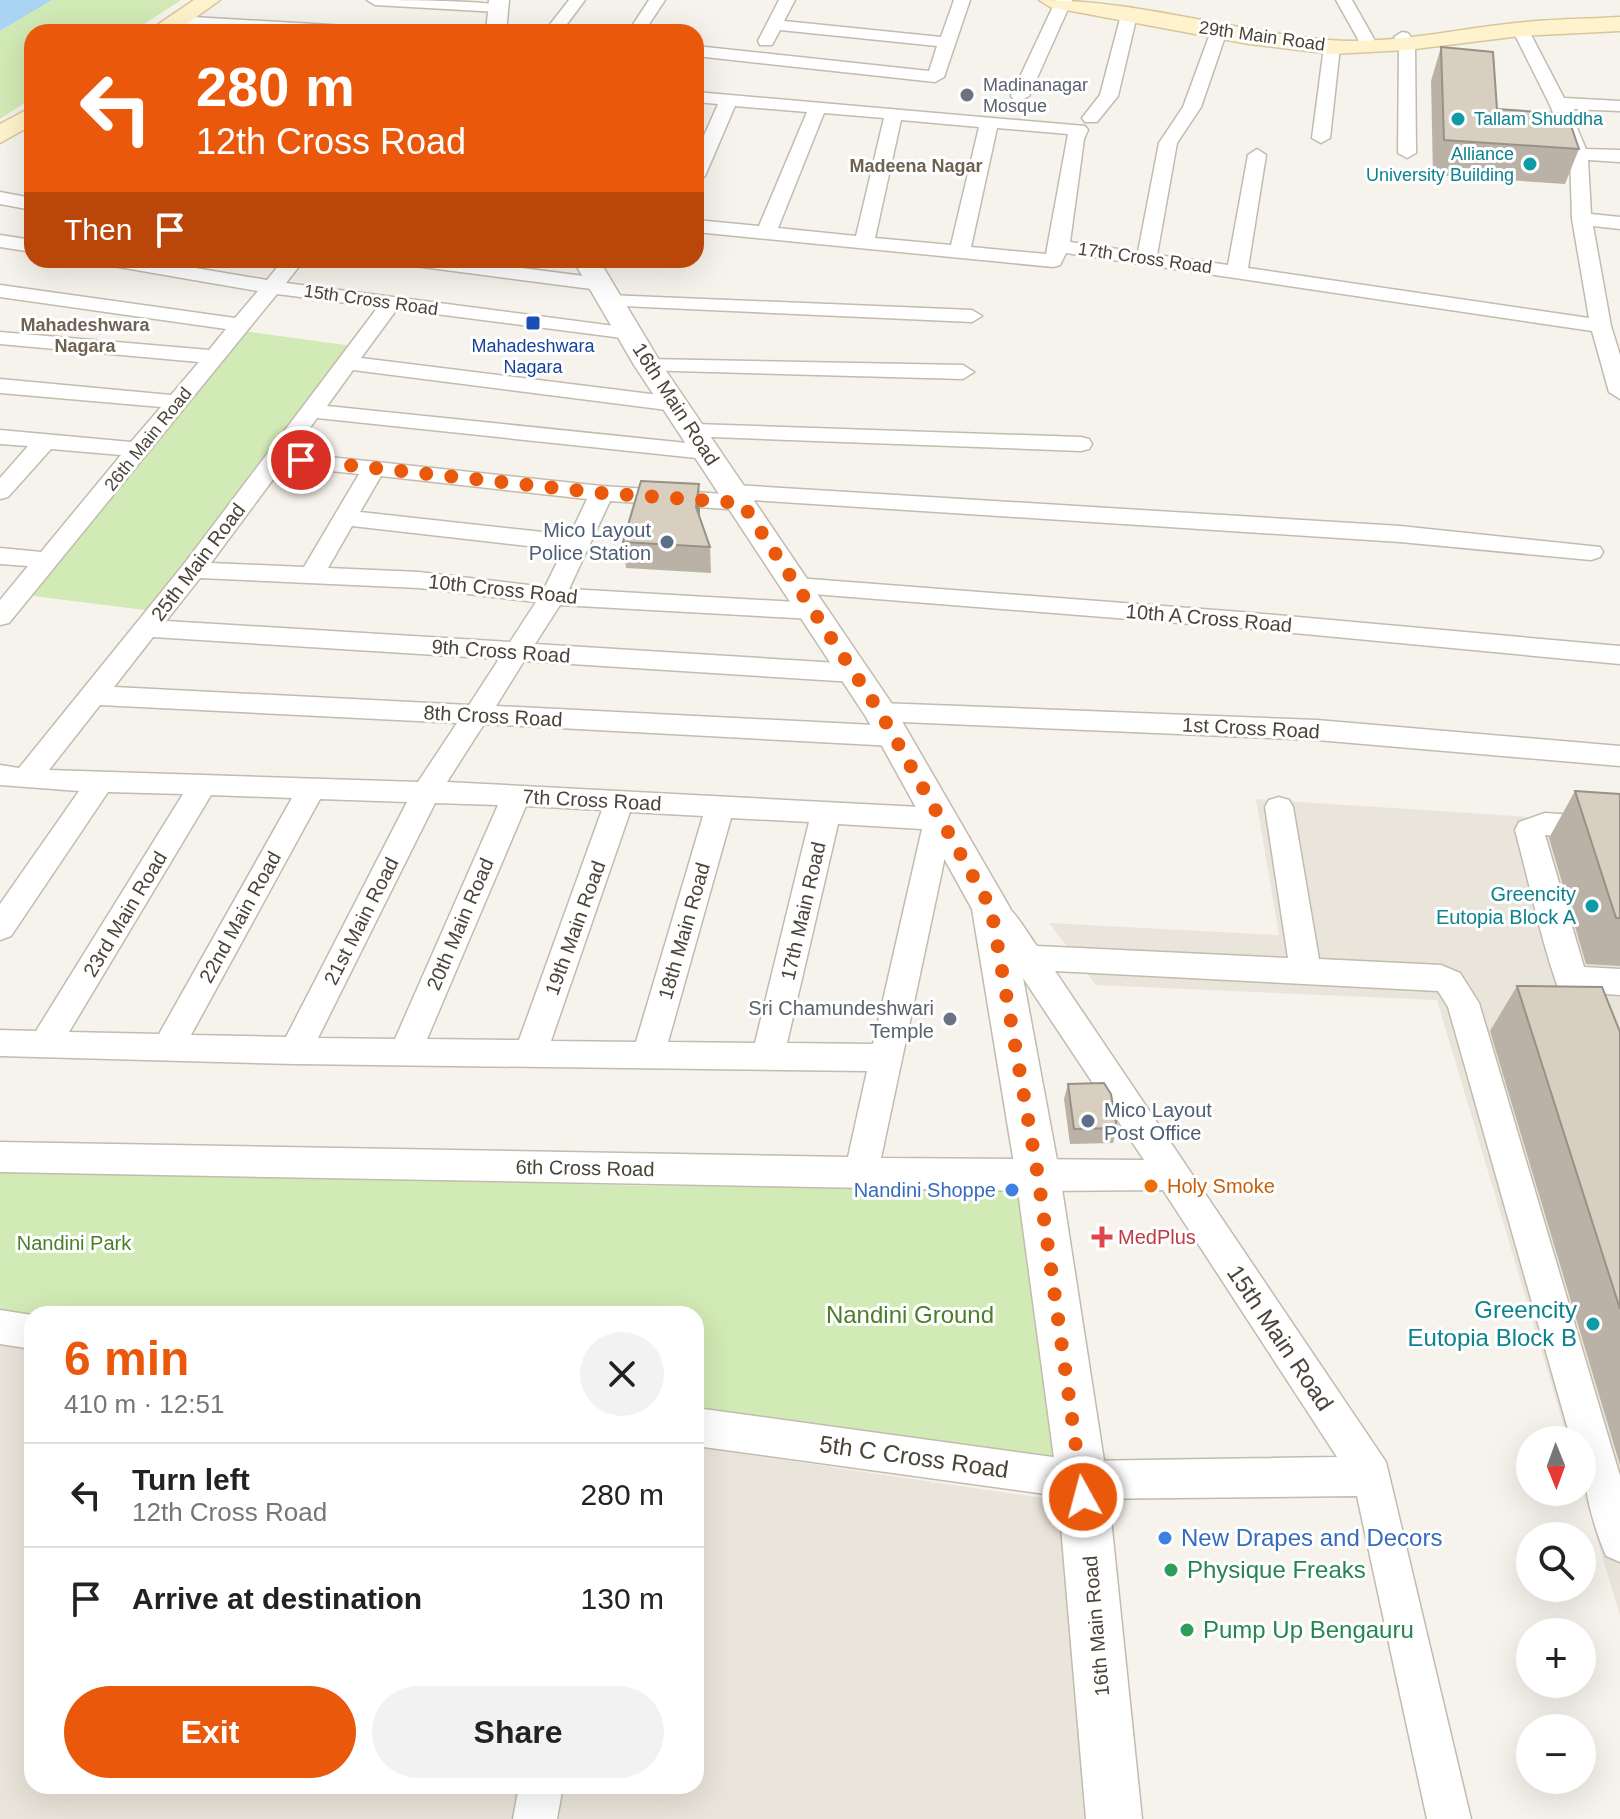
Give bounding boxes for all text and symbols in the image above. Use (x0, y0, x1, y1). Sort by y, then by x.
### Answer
street label: 29th Main Road (1198, 17, 1326, 55)
text: 280 m (196, 55, 355, 118)
icon: left (64, 56, 168, 160)
place label: Madinanagar Mosque (983, 75, 1088, 116)
marker: Madinanagar Mosque (958, 86, 976, 104)
place label: Tallam Shuddha (1474, 109, 1604, 129)
marker: Tallam Shuddha (1449, 110, 1467, 128)
text: 12th Cross Road (196, 121, 466, 162)
place label: Alliance University Building (1366, 144, 1514, 185)
marker: Alliance University Building (1521, 155, 1539, 173)
district label: Madeena Nagar (849, 156, 983, 176)
icon: arrive (148, 208, 192, 252)
text: Then (64, 213, 132, 246)
street label: 17th Cross Road (1077, 239, 1213, 277)
street label: 15th Cross Road (303, 281, 439, 319)
marker: Mahadeshwara Nagara (524, 314, 542, 332)
district label: Mahadeshwara Nagara (20, 315, 151, 356)
place label: Mahadeshwara Nagara (471, 336, 596, 377)
street label: 16th Main Road (628, 339, 724, 469)
street label: 26th Main Road (100, 383, 196, 495)
pin (267, 426, 335, 494)
icon: arrive (279, 438, 323, 482)
street label: 25th Main Road (147, 499, 249, 625)
place label: Mico Layout Police Station (529, 519, 651, 564)
marker: Mico Layout Police Station (658, 533, 676, 551)
street label: 10th Cross Road (427, 570, 579, 608)
street label: 10th A Cross Road (1125, 600, 1293, 636)
street label: 9th Cross Road (431, 635, 571, 667)
street label: 8th Cross Road (423, 701, 563, 731)
street label: 1st Cross Road (1182, 713, 1320, 743)
street label: 7th Cross Road (522, 785, 662, 815)
street label: 17th Main Road (776, 840, 830, 982)
street label: 23rd Main Road (79, 847, 171, 981)
street label: 22nd Main Road (195, 847, 285, 987)
street label: 21st Main Road (319, 854, 403, 988)
street label: 20th Main Road (422, 855, 498, 993)
street label: 19th Main Road (541, 858, 609, 998)
street label: 18th Main Road (654, 860, 714, 1002)
place label: Greencity Eutopia Block A (1436, 883, 1577, 928)
marker: Greencity Eutopia Block A (1583, 897, 1601, 915)
place label: Sri Chamundeshwari Temple (748, 997, 934, 1042)
marker: Sri Chamundeshwari Temple (941, 1010, 959, 1028)
place label: Mico Layout Post Office (1104, 1099, 1212, 1144)
marker: Mico Layout Post Office (1079, 1112, 1097, 1130)
street label: 6th Cross Road (515, 1156, 655, 1180)
place label: Holy Smoke (1167, 1175, 1275, 1197)
marker: Holy Smoke (1142, 1177, 1160, 1195)
place label: Nandini Shoppe (854, 1179, 996, 1201)
marker: Nandini Shoppe (1003, 1181, 1021, 1199)
place label: MedPlus (1118, 1226, 1196, 1248)
marker: MedPlus (1093, 1228, 1111, 1246)
park label: Nandini Park (17, 1232, 132, 1254)
street label: 15th Main Road (1222, 1260, 1339, 1416)
place label: Greencity Eutopia Block B (1408, 1296, 1577, 1351)
park label: Nandini Ground (826, 1301, 994, 1328)
marker: Greencity Eutopia Block B (1584, 1315, 1602, 1333)
text: 6 min (64, 1332, 189, 1385)
button: close (580, 1332, 664, 1416)
text: 410 m · 12:51 (64, 1389, 224, 1419)
north arrow (1516, 1426, 1596, 1506)
map controls (1516, 1426, 1596, 1794)
street label: 5th C Cross Road (818, 1430, 1010, 1483)
position arrow (1041, 1455, 1125, 1539)
text: Turn left (132, 1463, 250, 1496)
icon: left (64, 1473, 108, 1517)
text: 280 m (581, 1478, 664, 1511)
text: 12th Cross Road (132, 1497, 327, 1527)
button: search (1516, 1522, 1596, 1602)
place label: New Drapes and Decors (1181, 1524, 1442, 1551)
marker: New Drapes and Decors (1156, 1529, 1174, 1547)
street label: 16th Main Road (1079, 1555, 1113, 1697)
place label: Physique Freaks (1187, 1556, 1366, 1583)
marker: Physique Freaks (1162, 1561, 1180, 1579)
icon: arrive (64, 1577, 108, 1621)
text: Arrive at destination (132, 1582, 422, 1615)
text: 130 m (581, 1582, 664, 1615)
place label: Pump Up Bengauru (1203, 1616, 1414, 1643)
button: + (1516, 1618, 1596, 1698)
marker: Pump Up Bengauru (1178, 1621, 1196, 1639)
button: Exit (64, 1686, 356, 1778)
button: Share (372, 1686, 664, 1778)
button: − (1516, 1714, 1596, 1794)

